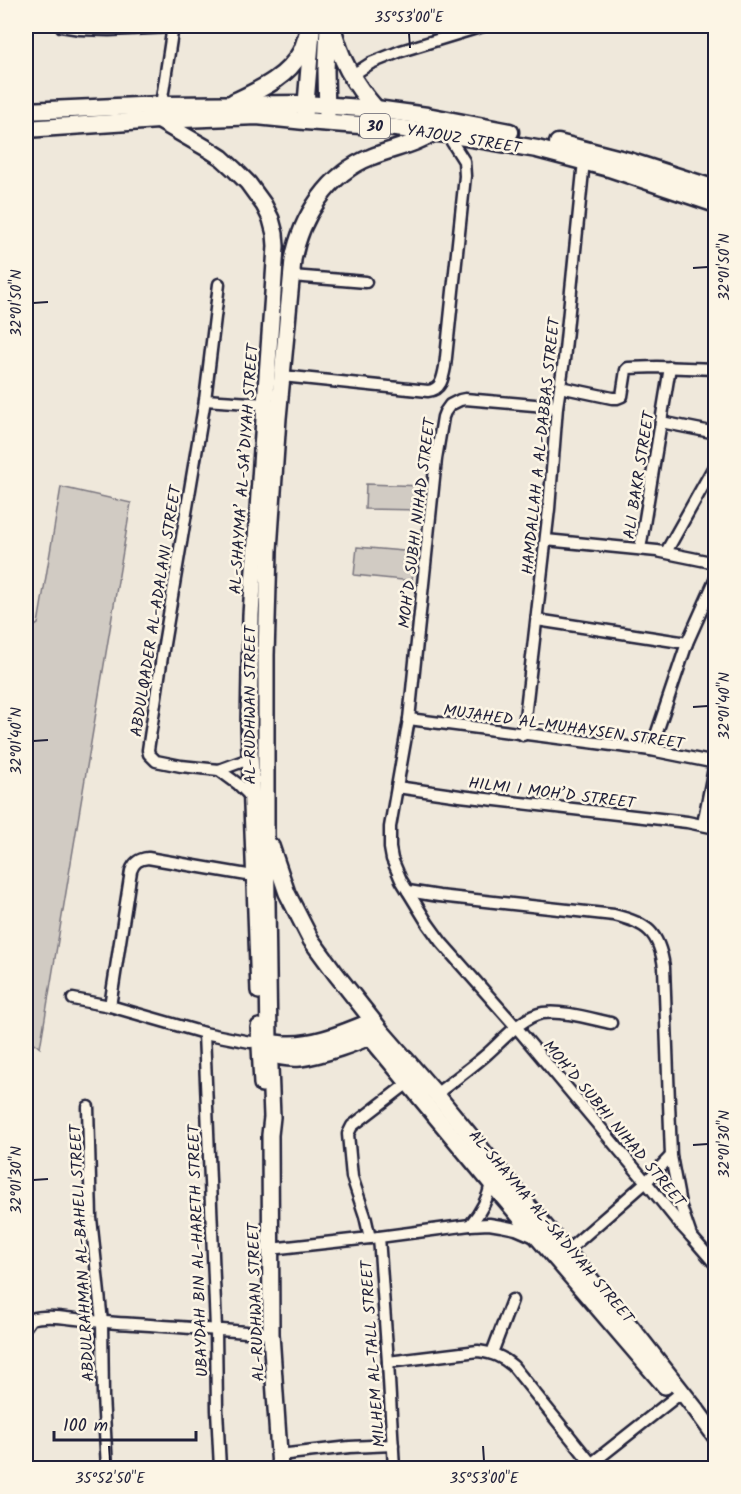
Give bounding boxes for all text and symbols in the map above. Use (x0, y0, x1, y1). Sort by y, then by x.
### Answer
text: 35°53'00"E (374, 6, 445, 30)
road number: 30 (360, 114, 390, 138)
street label: YAJOUZ STREET (405, 118, 524, 161)
text: 32°01'50"N (713, 233, 737, 301)
text: 32°01'50"N (5, 269, 29, 337)
street label: HAMDALLAH A AL-DABBAS STREET (516, 315, 568, 576)
street label: AL-SHAYMA’ AL-SA’DIYAH STREET (223, 342, 266, 595)
street label: ALI BAKR STREET (617, 408, 662, 541)
street label: MOH’D SUBHI NIHAD STREET (392, 415, 443, 630)
street label: ABDULQADER AL-ADALANI STREET (124, 482, 189, 739)
street label: AL-RUDHWAN STREET (238, 624, 263, 784)
text: 32°01'40"N (713, 672, 737, 740)
street label: MUJAHED AL-MUHAYSEN STREET (442, 698, 687, 757)
text: 32°01'40"N (5, 707, 29, 775)
street label: HILMI I MOH’D STREET (467, 771, 638, 816)
street label: MOH’D SUBHI NIHAD STREET (536, 1035, 692, 1214)
text: 32°01'30"N (713, 1110, 737, 1178)
street label: ABDULRAHMAN AL-BAHELI STREET (63, 1122, 102, 1382)
street label: UBAYDAH BIN AL-HARETH STREET (182, 1123, 215, 1378)
street label: AL-SHAYMA' AL-SA'DIYAH STREET (462, 1125, 641, 1330)
text: 32°01'30"N (5, 1146, 29, 1214)
street label: AL-RUDHWAN STREET (241, 1221, 272, 1382)
street label: MILHEM AL-TALL STREET (354, 1258, 392, 1448)
scale bar (54, 1404, 196, 1442)
text: 100 m (63, 1412, 108, 1441)
text: 35°52'50"E (75, 1467, 146, 1491)
text: 35°53'00"E (449, 1467, 520, 1491)

